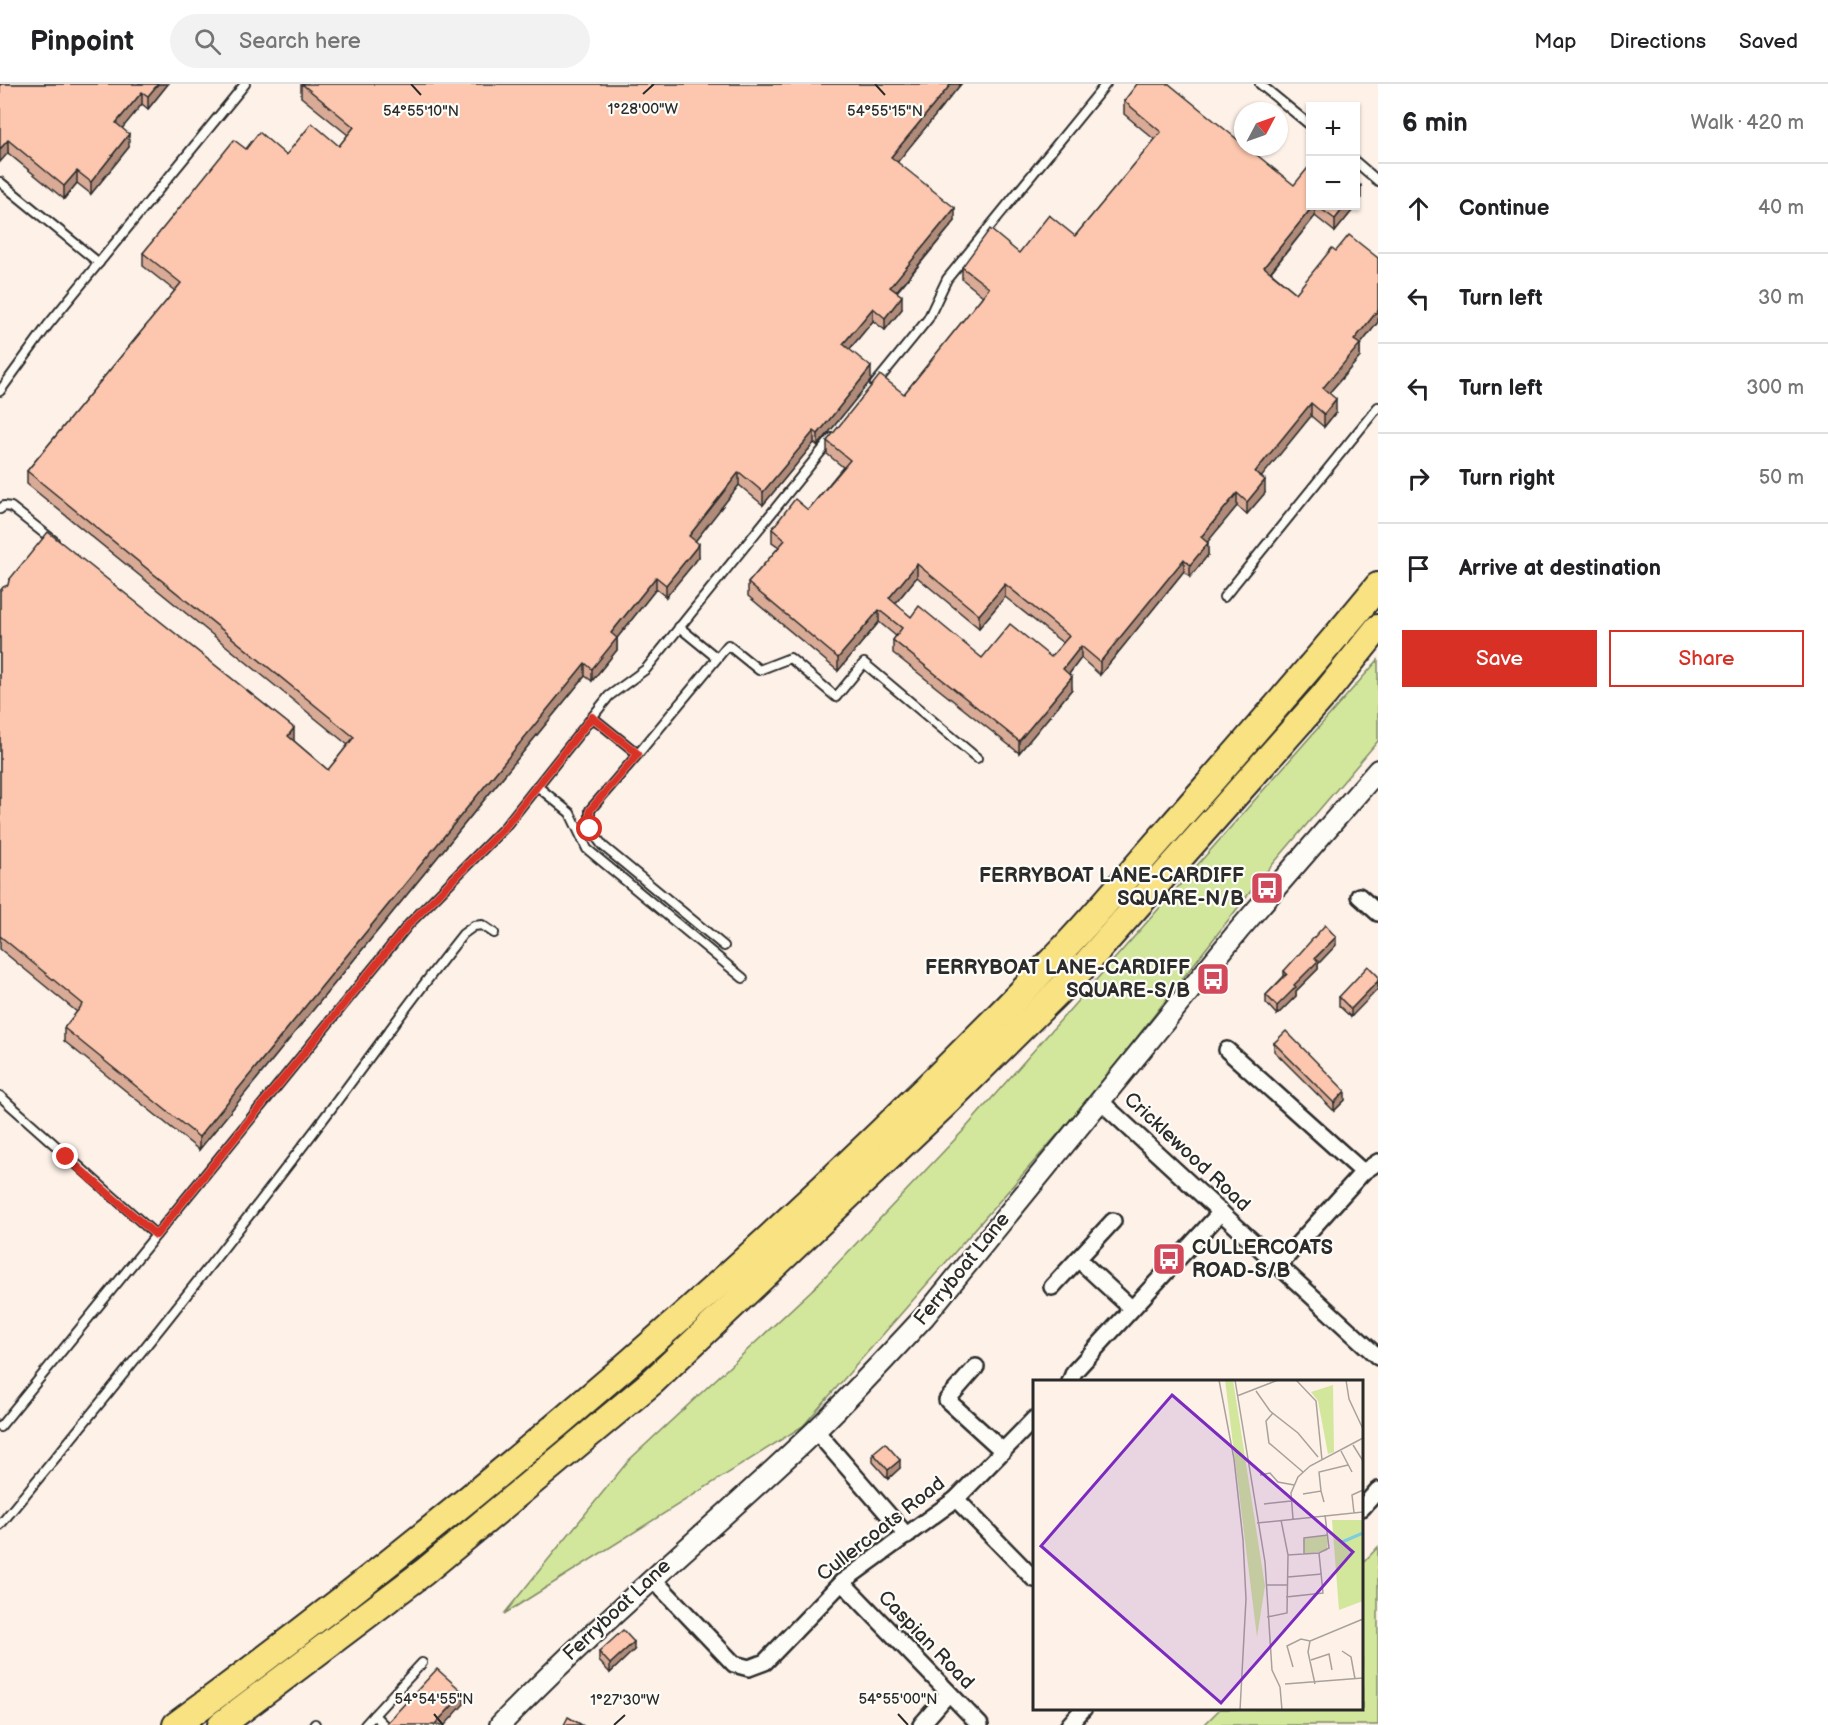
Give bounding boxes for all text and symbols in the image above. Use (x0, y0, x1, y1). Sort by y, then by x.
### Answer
search box (170, 14, 590, 68)
text: Pinpoint (30, 25, 134, 58)
icon: search (191, 25, 224, 58)
text: Search here (239, 28, 361, 55)
text: Map (1534, 29, 1577, 54)
text: Directions (1610, 29, 1706, 54)
text: Saved (1739, 29, 1798, 54)
text: 1°28'00"W (608, 100, 679, 119)
text: 54°55'10"N (383, 102, 459, 121)
text: 54°55'15"N (847, 102, 923, 121)
north arrow (1234, 102, 1288, 156)
map controls (1306, 102, 1360, 210)
button: + (1306, 102, 1360, 156)
text: 6 min (1402, 108, 1468, 139)
text: Walk · 420 m (1691, 111, 1804, 135)
button: − (1306, 156, 1360, 210)
icon: ahead (1402, 192, 1435, 225)
text: Continue (1459, 195, 1549, 222)
text: 40 m (1758, 196, 1804, 220)
icon: left (1402, 282, 1435, 315)
text: Turn left (1459, 285, 1543, 312)
text: 30 m (1758, 286, 1804, 310)
icon: left (1402, 372, 1435, 405)
text: Turn left (1459, 375, 1543, 402)
text: 300 m (1746, 376, 1804, 400)
icon: right (1402, 462, 1435, 495)
text: Turn right (1459, 465, 1555, 492)
text: 50 m (1759, 466, 1804, 490)
icon: arrive (1402, 552, 1435, 585)
text: Arrive at destination (1459, 555, 1661, 582)
button: Save (1402, 630, 1597, 687)
button: Share (1609, 630, 1804, 687)
route start (576, 815, 602, 841)
place label: FERRYBOAT LANE-CARDIFF SQUARE-N/B (979, 864, 1244, 911)
bus stop icon: FERRYBOAT LANE-CARDIFF SQUARE-N/B (1249, 870, 1285, 906)
place label: FERRYBOAT LANE-CARDIFF SQUARE-S/B (925, 956, 1190, 1003)
bus stop icon: FERRYBOAT LANE-CARDIFF SQUARE-S/B (1195, 961, 1231, 997)
street label: Cricklewood Road (1119, 1087, 1255, 1217)
route end (52, 1143, 78, 1169)
street label: Ferryboat Lane (909, 1208, 1015, 1330)
place label: CULLERCOATS ROAD-S/B (1192, 1236, 1333, 1283)
bus stop icon: CULLERCOATS ROAD-S/B (1151, 1241, 1187, 1277)
inset map (1033, 1380, 1363, 1710)
street label: Cullercoats Road (812, 1472, 950, 1586)
street label: Ferryboat Lane (558, 1554, 676, 1666)
street label: Caspian Road (873, 1586, 979, 1694)
text: 54°54'55"N (394, 1690, 474, 1709)
text: 54°55'00"N (858, 1690, 938, 1709)
text: 1°27'30"W (590, 1691, 660, 1710)

